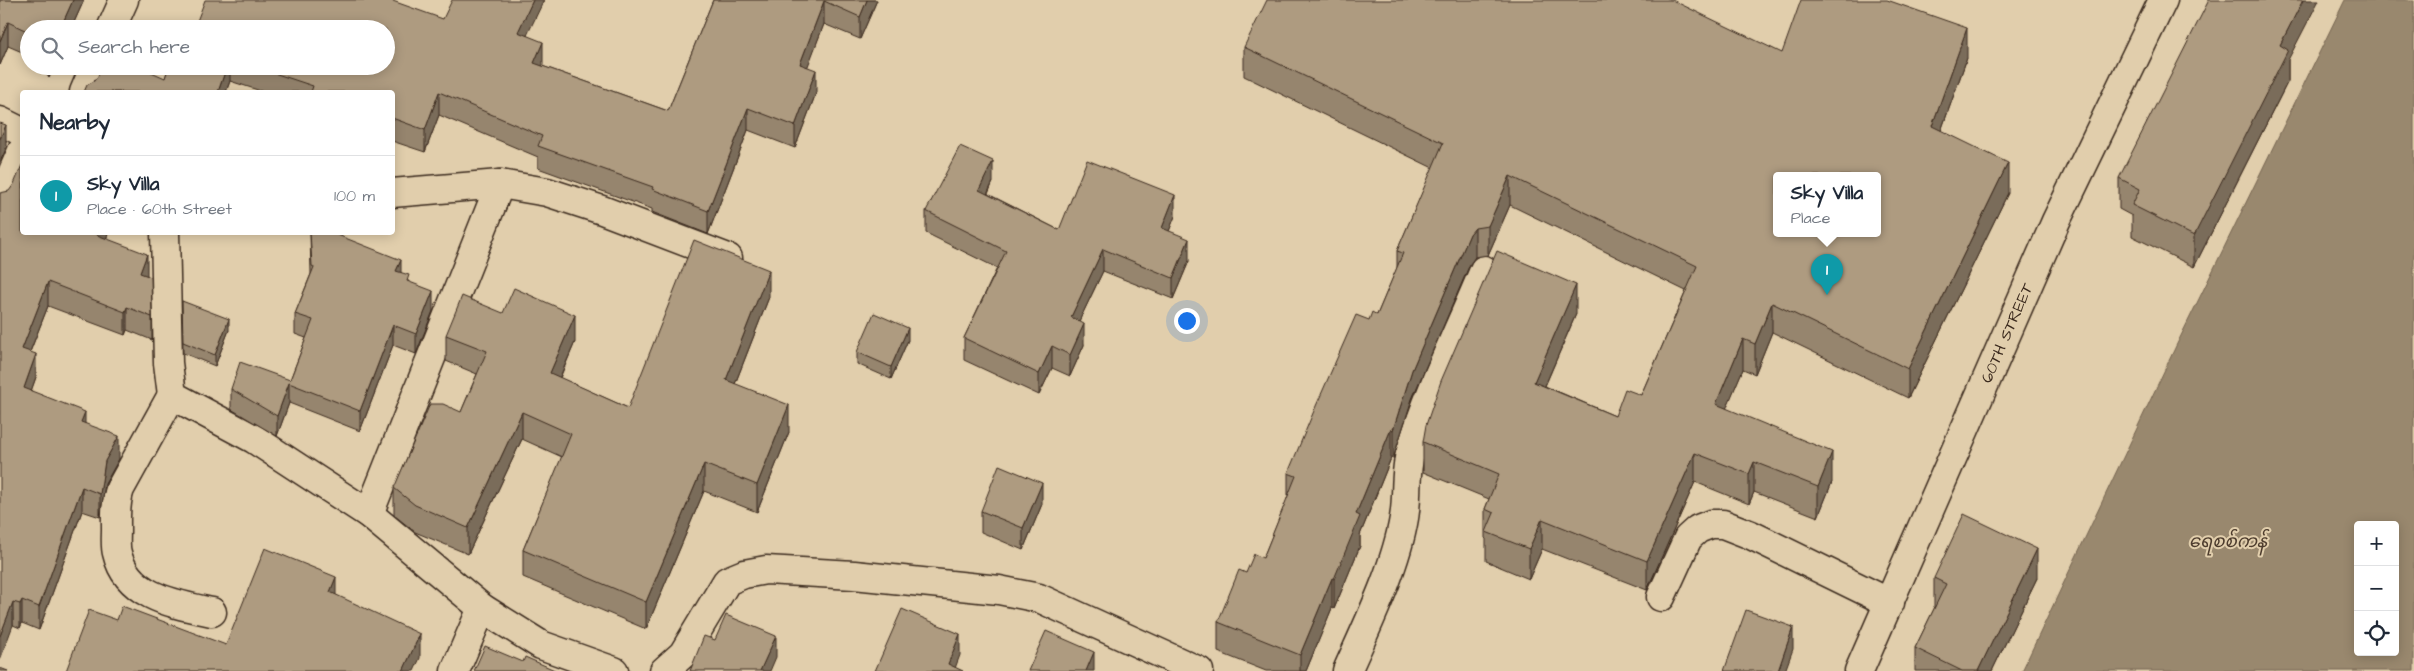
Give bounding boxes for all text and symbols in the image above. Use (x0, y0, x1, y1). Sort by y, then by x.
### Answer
search box (20, 20, 395, 75)
icon: search (38, 34, 66, 62)
text: Search here (78, 34, 190, 61)
text: Nearby (40, 108, 110, 137)
text: Sky Villa (87, 171, 159, 198)
popup (1773, 172, 1881, 237)
text: Sky Villa (1791, 180, 1863, 207)
text: 1 (55, 185, 57, 207)
text: 100 m (334, 185, 375, 207)
text: Place · 60th Street (87, 198, 232, 220)
text: Place (1791, 207, 1830, 229)
pin: 1 (1811, 254, 1843, 295)
street label: 60TH STREET (1975, 280, 2038, 386)
your location (1174, 308, 1200, 334)
map controls (2354, 521, 2399, 656)
button: + (2354, 521, 2399, 566)
water label: ရေစစ်ကန် (2189, 528, 2270, 556)
button: − (2354, 566, 2399, 611)
button: locate (2354, 611, 2399, 656)

